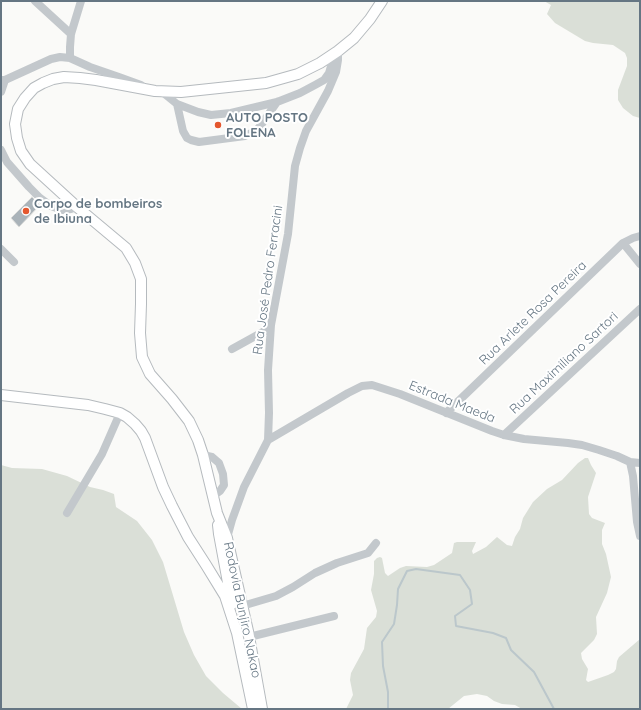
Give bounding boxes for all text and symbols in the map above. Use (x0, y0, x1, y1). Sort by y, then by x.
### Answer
place label: AUTO POSTO FOLENA (226, 110, 308, 141)
marker: AUTO POSTO FOLENA (213, 120, 223, 130)
place label: Corpo de bombeiros de Ibiuna (34, 196, 162, 227)
street label: Rua José Pedro Ferracini (250, 204, 286, 356)
marker: Corpo de bombeiros de Ibiuna (21, 206, 31, 216)
street label: Rua Arlete Rosa Pereira (476, 258, 590, 368)
street label: Rua Maximiliano Sartori (507, 309, 621, 417)
street label: Estrada Maeda (407, 378, 497, 426)
street label: Rodovia Bunjiro Nakao (220, 540, 264, 680)

